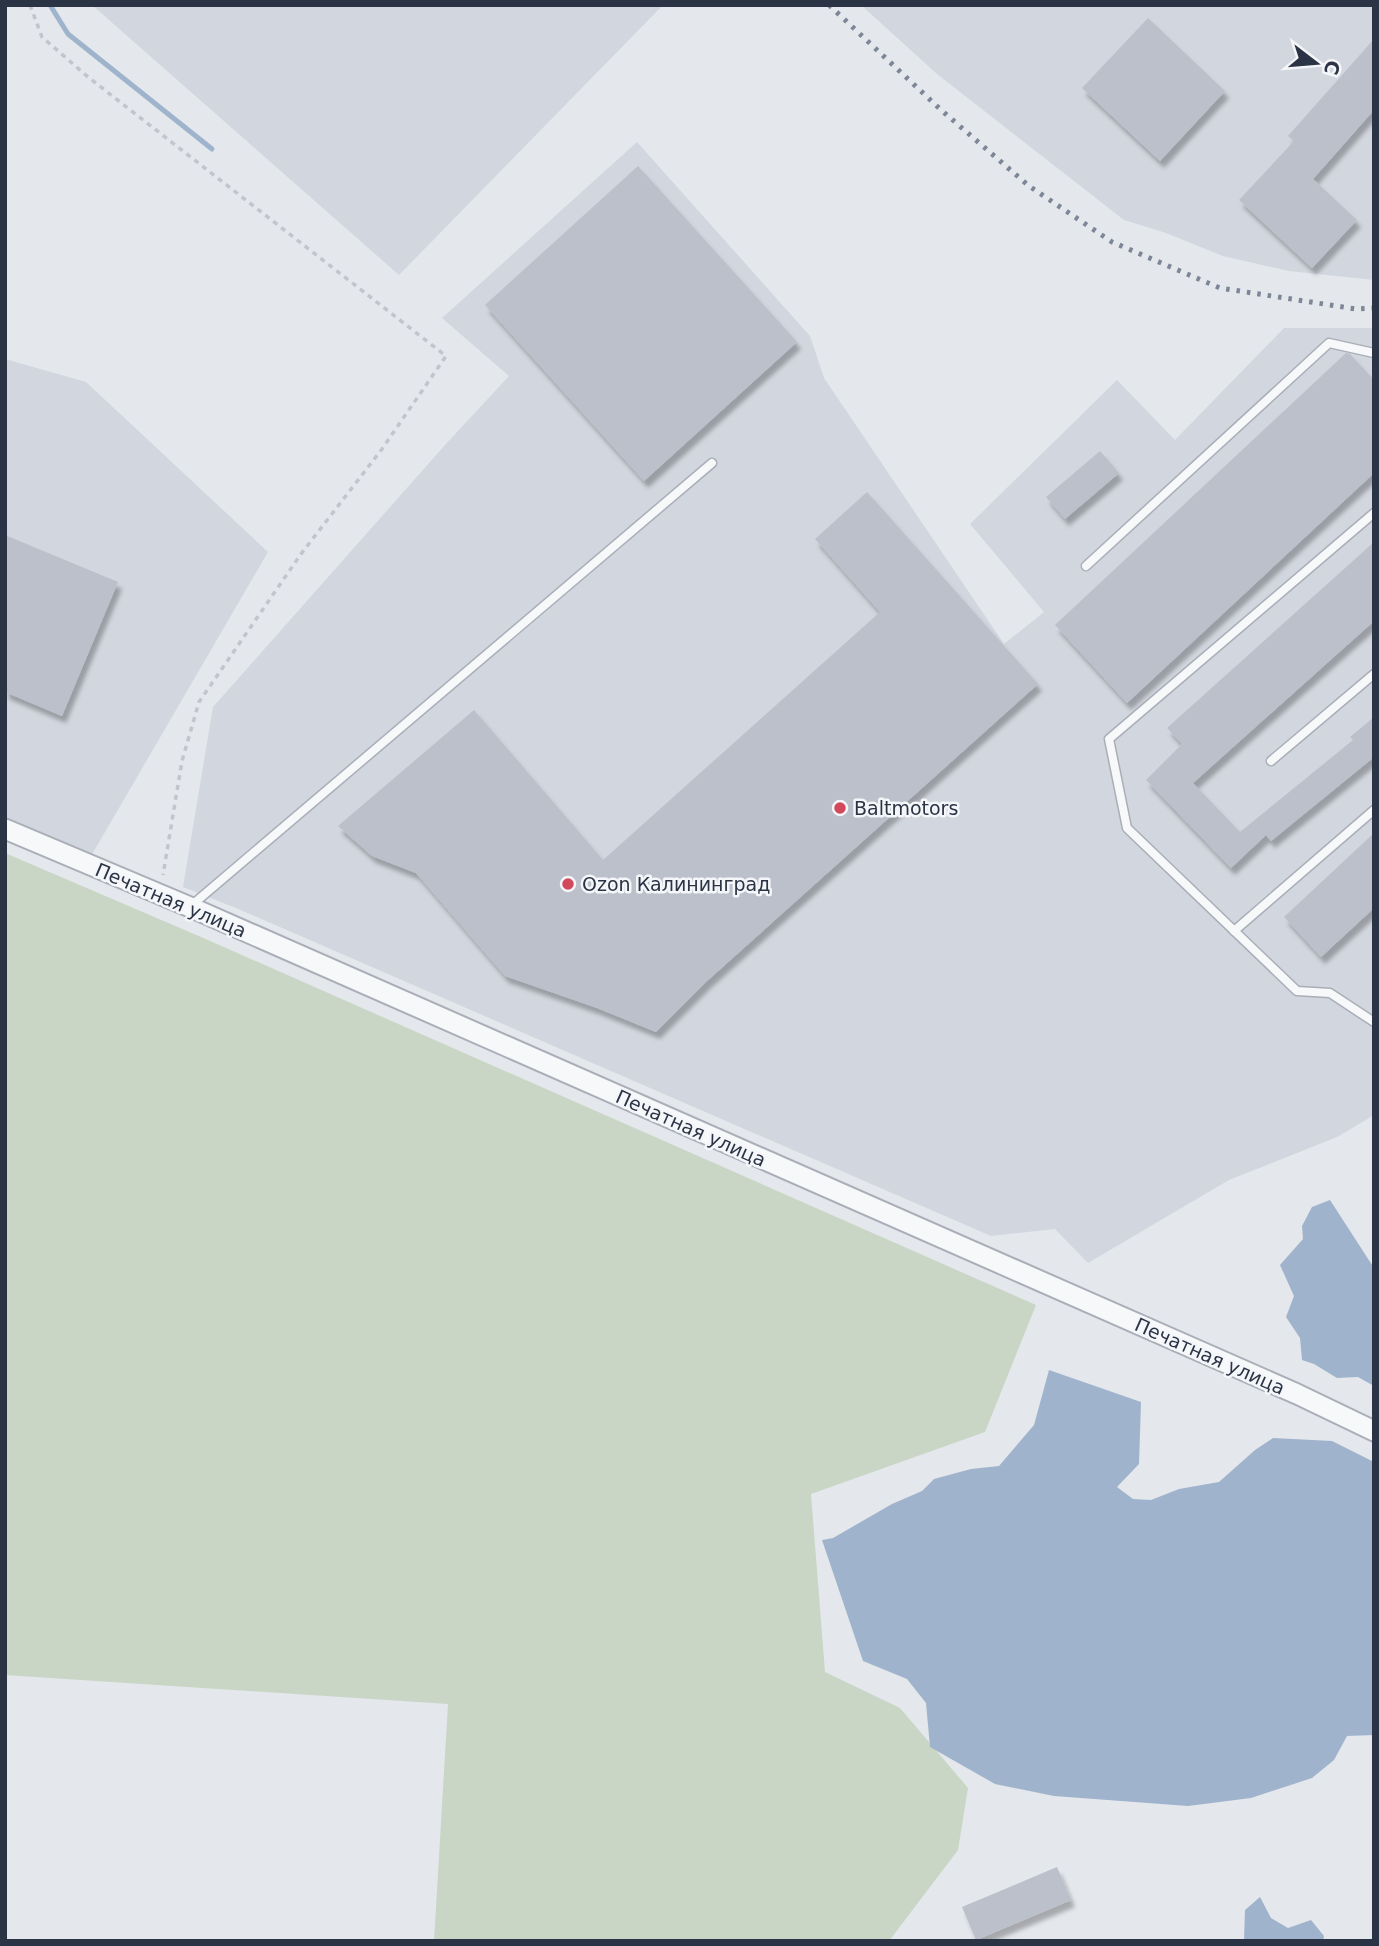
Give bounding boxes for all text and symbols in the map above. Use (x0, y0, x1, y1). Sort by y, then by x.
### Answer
north arrow (1281, 28, 1351, 98)
text: С (1320, 58, 1345, 77)
place label: Baltmotors (854, 797, 958, 819)
marker: Baltmotors (832, 800, 848, 816)
street label: Печатная улица (92, 858, 250, 942)
place label: Ozon Калининград (582, 873, 770, 895)
marker: Ozon Калининград (560, 876, 576, 892)
street label: Печатная улица (613, 1085, 769, 1171)
street label: Печатная улица (1132, 1313, 1288, 1399)

